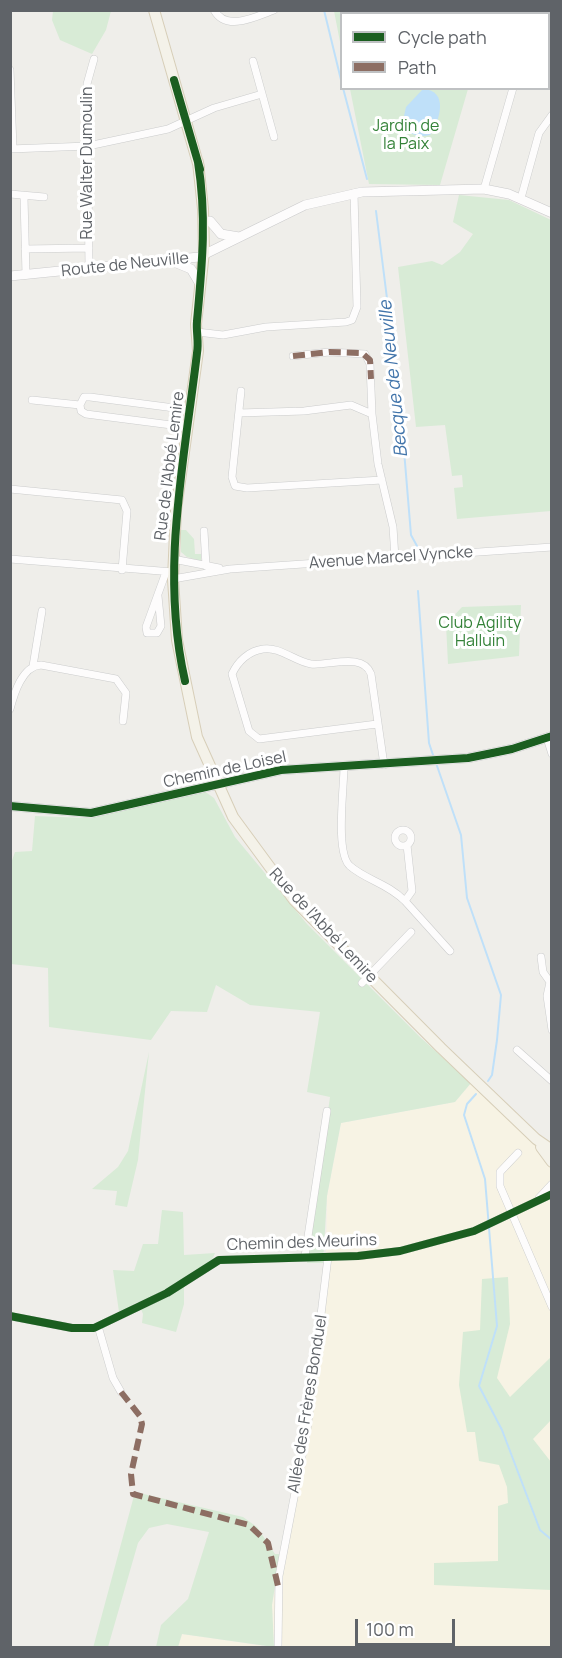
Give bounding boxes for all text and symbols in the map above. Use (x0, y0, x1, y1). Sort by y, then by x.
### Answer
legend (340, 12, 550, 90)
text: Cycle path (398, 25, 487, 49)
text: Path (398, 55, 436, 79)
street label: Rue Walter Dumoulin (78, 86, 98, 240)
park label: Jardin de la Paix (373, 117, 439, 155)
street label: Route de Neuville (60, 249, 190, 281)
water label: Becque de Neuville (375, 300, 413, 458)
street label: Rue de l'Abbé Lemire (151, 390, 189, 542)
street label: Avenue Marcel Vyncke (308, 543, 474, 573)
park label: Club Agility Halluin (439, 614, 521, 652)
street label: Chemin de Loisel (162, 748, 288, 792)
street label: Rue de l'Abbé Lemire (265, 865, 381, 987)
street label: Chemin des Meurins (227, 1231, 377, 1255)
street label: Allée des Frères Bonduel (284, 1313, 332, 1495)
scale bar (358, 1607, 458, 1645)
text: 100 m (366, 1617, 414, 1641)

